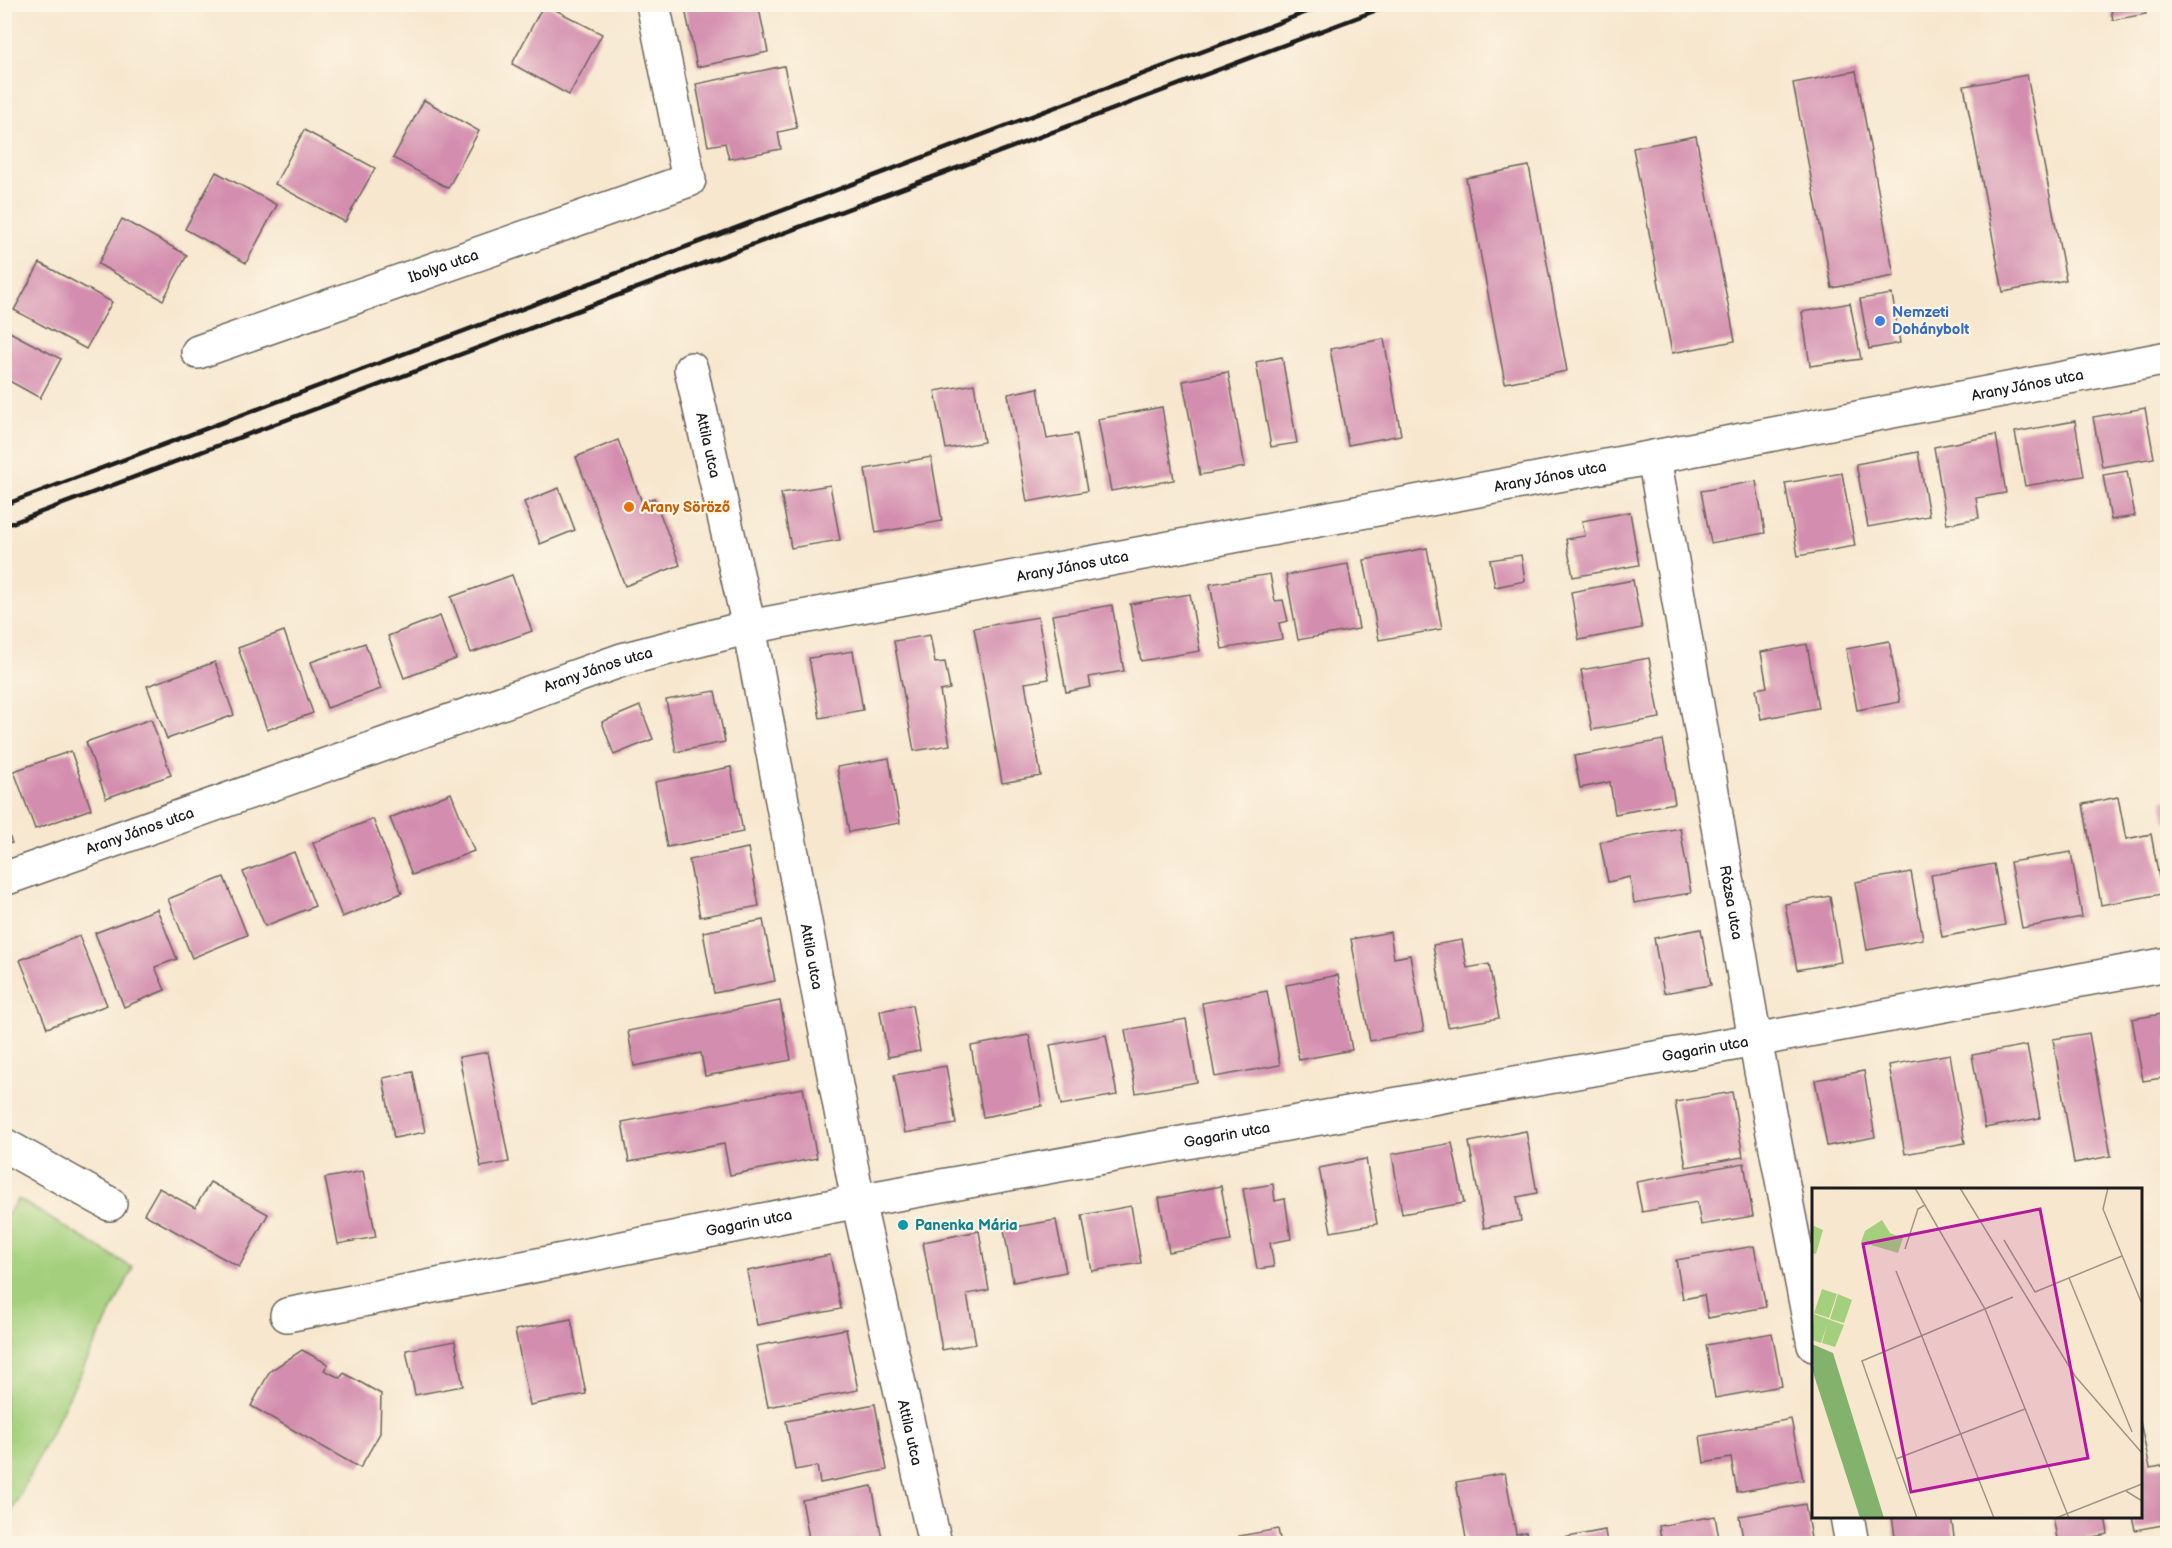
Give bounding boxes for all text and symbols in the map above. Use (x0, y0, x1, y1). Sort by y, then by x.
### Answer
street label: Ibolya utca (406, 245, 481, 288)
place label: Nemzeti Dohánybolt (1892, 303, 1969, 339)
marker: Nemzeti Dohánybolt (1873, 314, 1887, 328)
street label: Arany János utca (1970, 365, 2085, 406)
street label: Attila utca (691, 411, 724, 480)
street label: Arany János utca (1492, 457, 1608, 497)
place label: Arany Söröző (640, 498, 730, 517)
marker: Arany Söröző (622, 500, 636, 514)
street label: Arany János utca (1015, 547, 1130, 587)
street label: Arany János utca (541, 643, 655, 697)
street label: Arany János utca (83, 803, 197, 859)
street label: Rózsa utca (1715, 864, 1746, 941)
street label: Attila utca (796, 922, 827, 991)
street label: Gagarin utca (1661, 1032, 1750, 1067)
street label: Gagarin utca (1182, 1118, 1272, 1152)
inset map (1812, 1188, 2142, 1518)
street label: Gagarin utca (704, 1205, 794, 1241)
place label: Panenka Mária (915, 1216, 1018, 1235)
marker: Panenka Mária (896, 1218, 910, 1232)
street label: Attila utca (893, 1398, 926, 1467)

